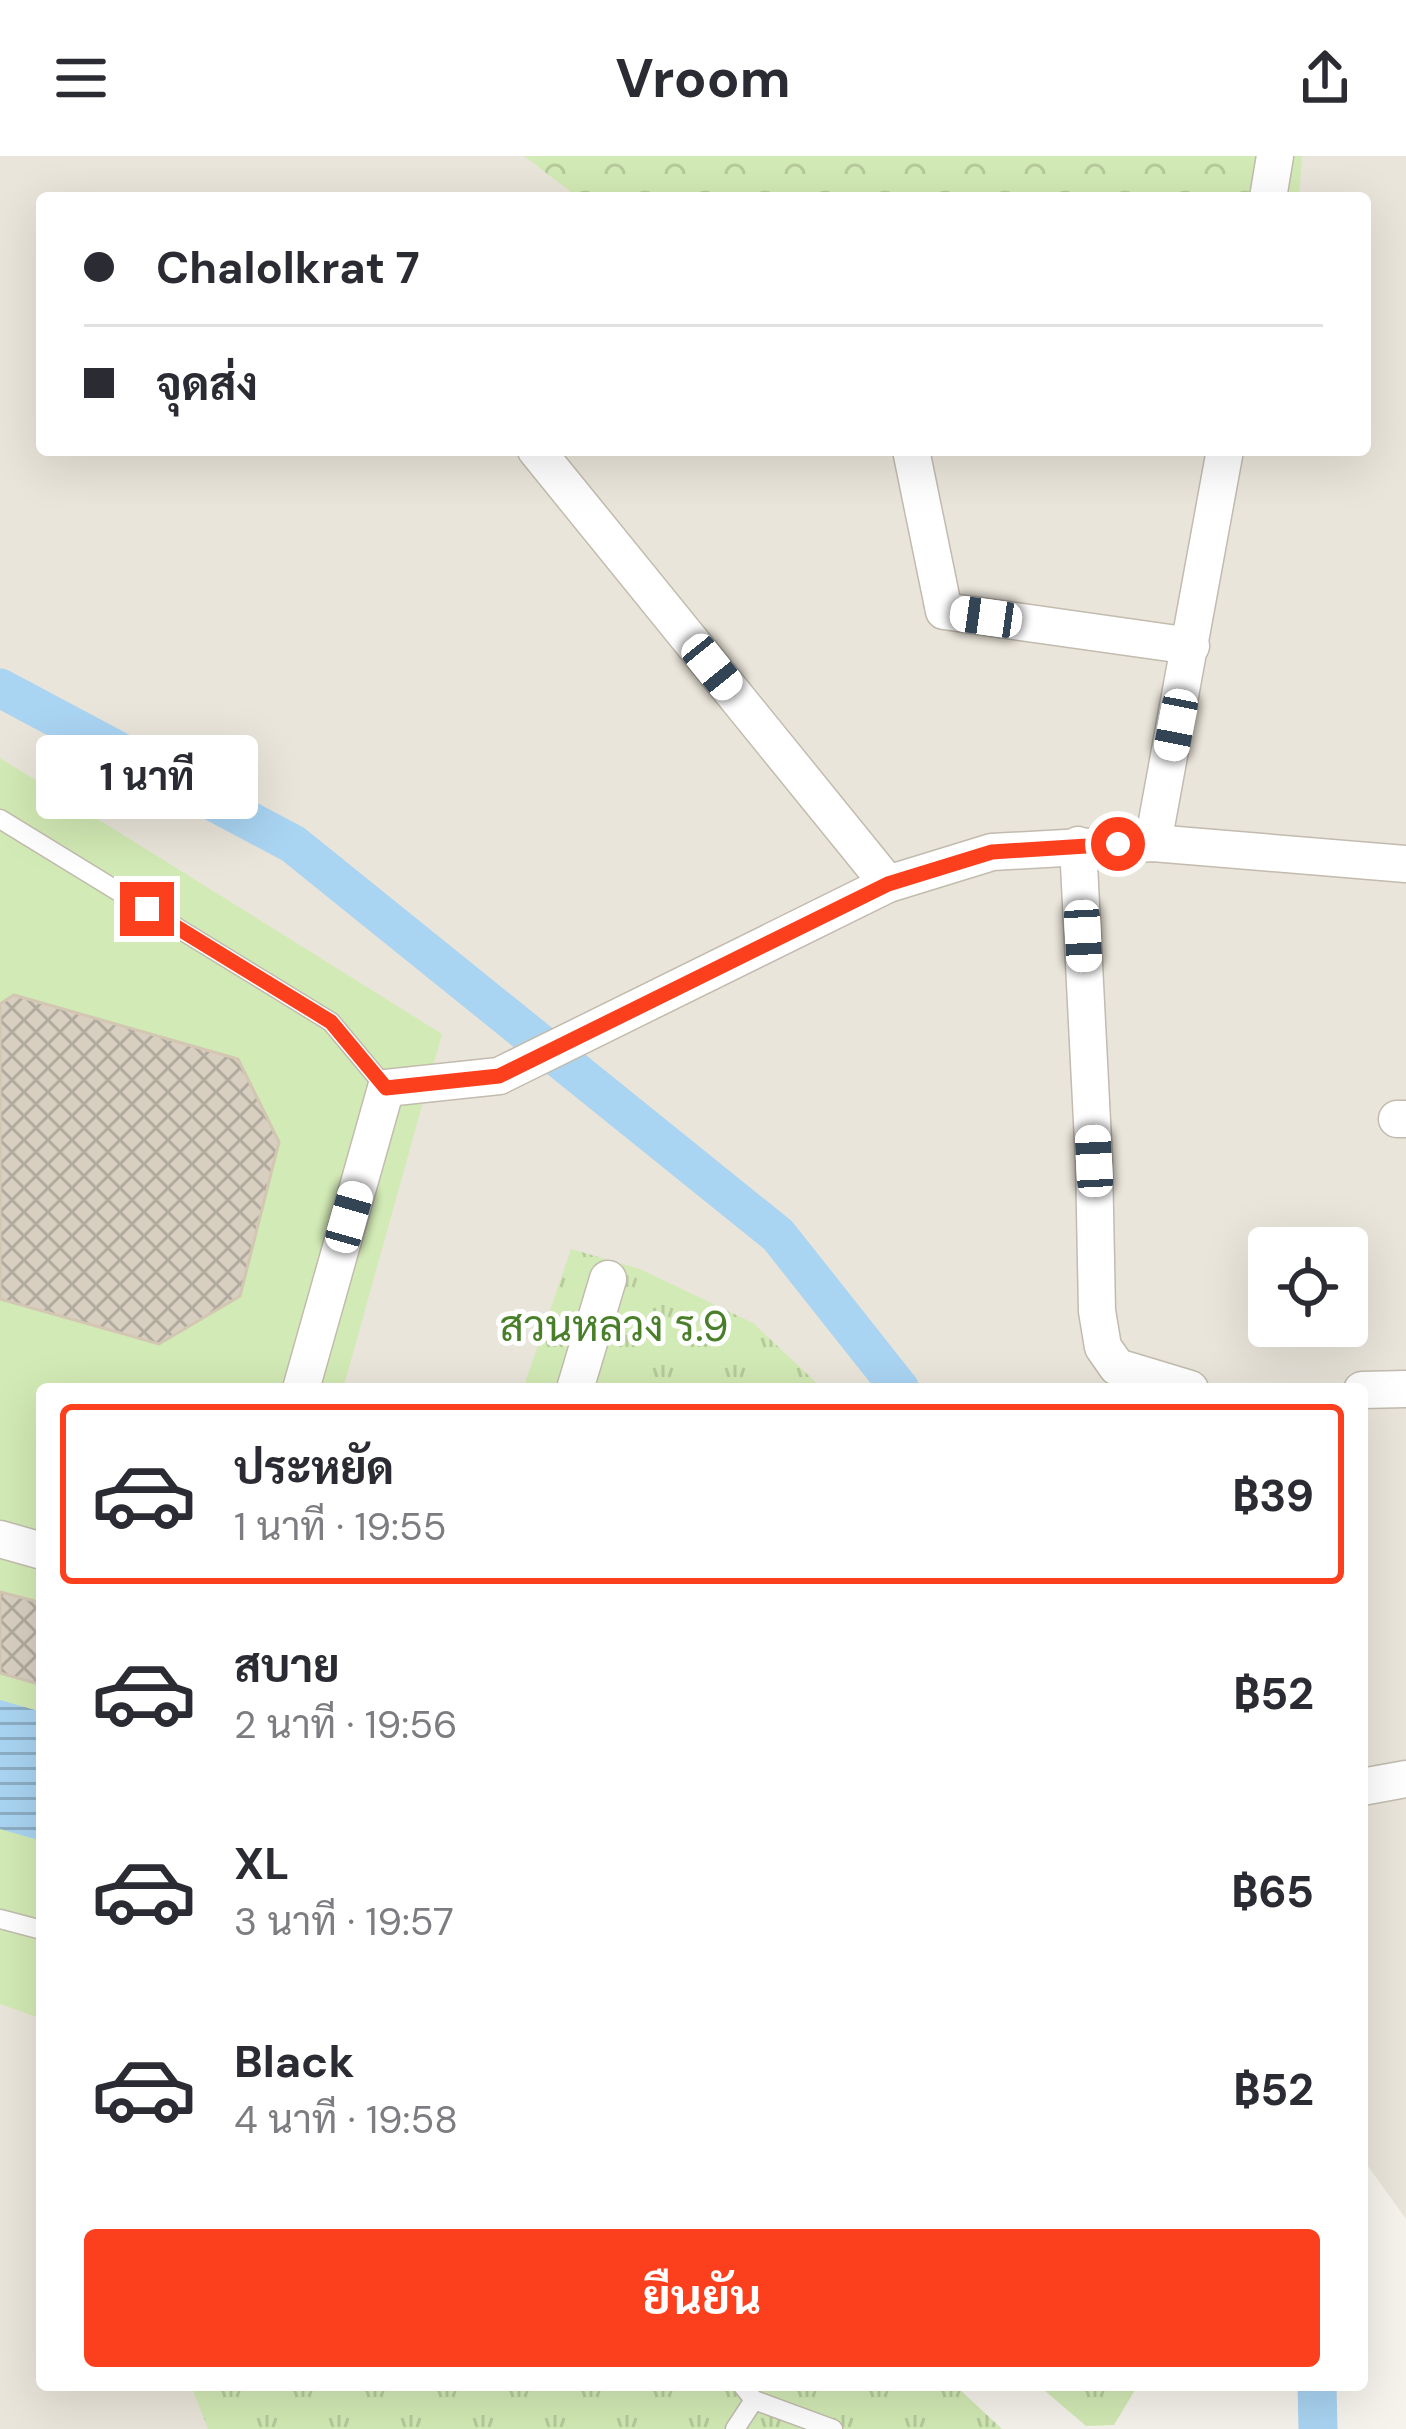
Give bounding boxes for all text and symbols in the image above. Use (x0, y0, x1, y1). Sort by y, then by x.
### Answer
text: Vroom (615, 43, 791, 114)
icon: menu (48, 45, 114, 111)
icon: share (1292, 45, 1358, 111)
text: Chalolkrat 7 (156, 238, 420, 297)
text: จุดส่ง (156, 355, 258, 414)
car (948, 594, 1024, 640)
car (675, 628, 749, 706)
car (1151, 686, 1201, 764)
callout: 1 นาที (36, 735, 258, 819)
text: 1 นาที (99, 751, 195, 802)
route start (1091, 817, 1145, 871)
route end (120, 882, 174, 936)
car (1063, 899, 1103, 973)
car (1074, 1124, 1114, 1198)
car (322, 1177, 376, 1257)
map controls (1248, 1227, 1368, 1347)
button: locate (1248, 1227, 1368, 1347)
park label: สวนหลวง ร.9 (499, 1299, 729, 1354)
text: ประหยัด (234, 1439, 394, 1498)
icon: car (90, 1440, 198, 1548)
text: ฿39 (1232, 1466, 1314, 1525)
text: 1 นาที · 19:55 (234, 1501, 447, 1552)
text: สบาย (234, 1637, 340, 1696)
icon: car (90, 1638, 198, 1746)
text: ฿52 (1233, 1664, 1314, 1723)
text: 2 นาที · 19:56 (234, 1699, 458, 1750)
text: XL (234, 1834, 289, 1893)
icon: car (90, 1836, 198, 1944)
text: ฿65 (1231, 1862, 1314, 1921)
text: 3 นาที · 19:57 (234, 1896, 454, 1947)
text: Black (234, 2032, 354, 2091)
icon: car (90, 2034, 198, 2142)
text: ฿52 (1233, 2060, 1314, 2119)
text: 4 นาที · 19:58 (234, 2094, 458, 2145)
button: ยืนยัน (84, 2229, 1320, 2367)

